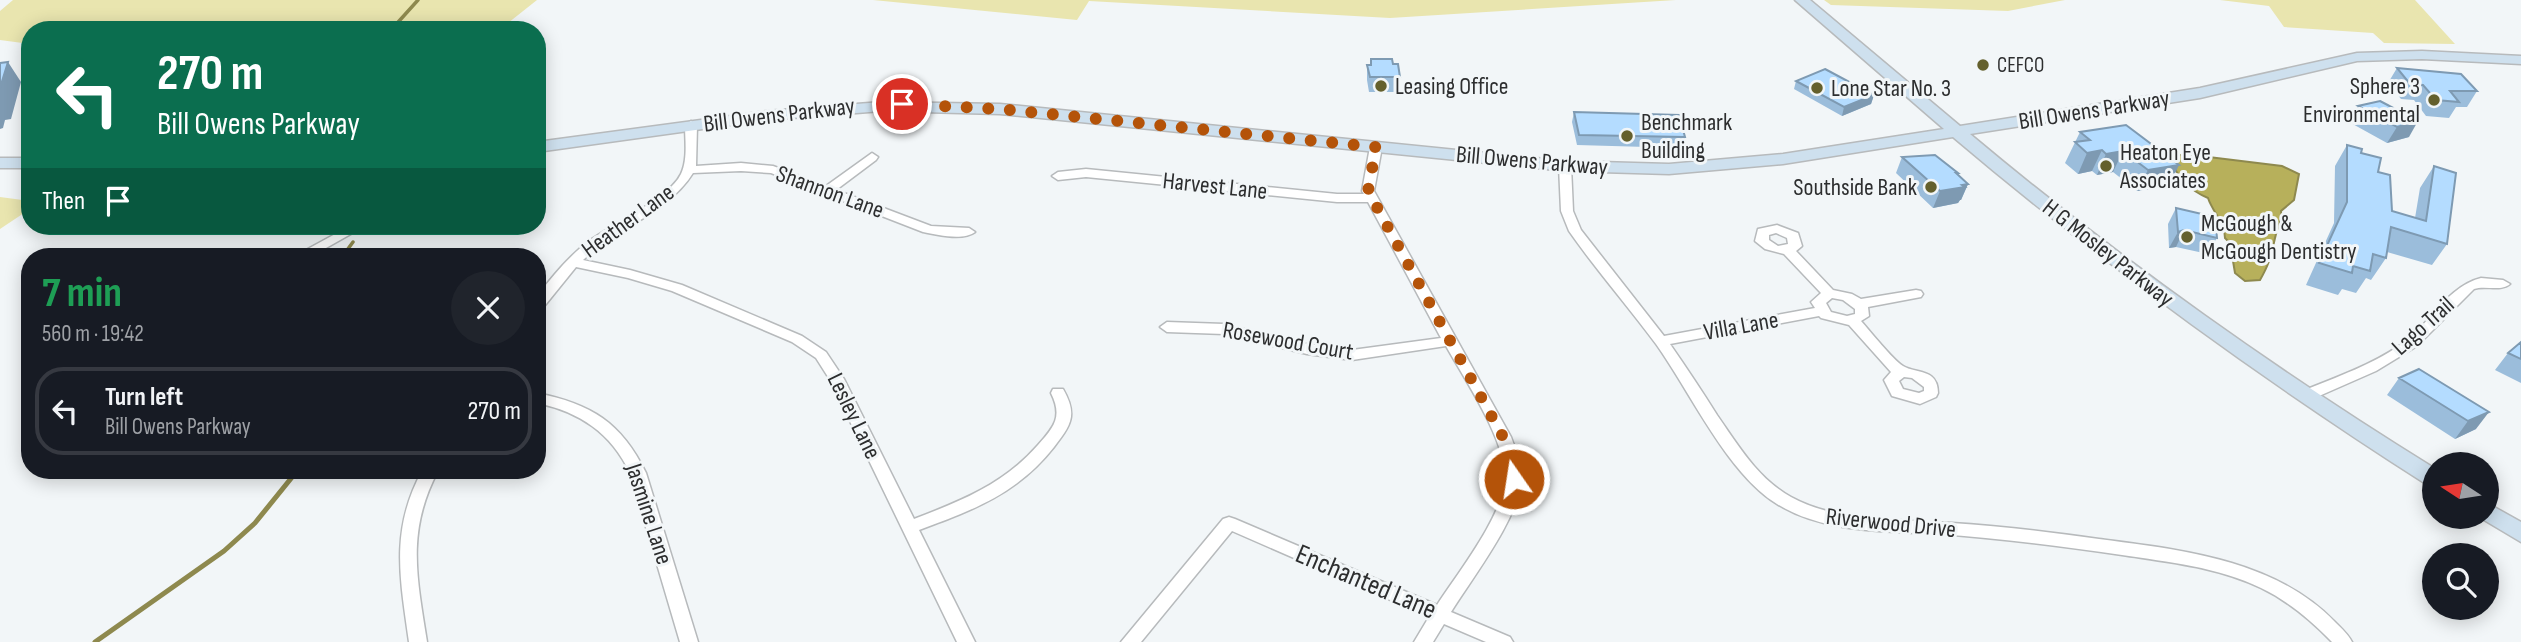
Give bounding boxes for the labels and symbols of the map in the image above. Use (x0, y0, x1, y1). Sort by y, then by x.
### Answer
place label: CEFCO (1997, 53, 2044, 78)
marker: CEFCO (1975, 57, 1991, 73)
place label: Leasing Office (1395, 72, 1508, 101)
place label: Sphere 3 Environmental (2303, 72, 2420, 129)
pin (872, 74, 932, 134)
place label: Lone Star No. 3 (1831, 74, 1951, 103)
marker: Leasing Office (1373, 78, 1389, 94)
marker: Lone Star No. 3 (1809, 80, 1825, 96)
street label: Bill Owens Parkway (2017, 84, 2171, 136)
street label: Bill Owens Parkway (702, 91, 856, 139)
marker: Sphere 3 Environmental (2426, 92, 2442, 108)
place label: Benchmark Building (1641, 108, 1732, 165)
marker: Benchmark Building (1619, 128, 1635, 144)
place label: Heaton Eye Associates (2119, 138, 2211, 195)
street label: Bill Owens Parkway (1455, 140, 1609, 182)
marker: Heaton Eye Associates (2098, 158, 2114, 174)
street label: Shannon Lane (772, 159, 888, 225)
street label: Harvest Lane (1161, 166, 1269, 206)
place label: Southside Bank (1793, 173, 1917, 202)
street label: Heather Lane (576, 178, 680, 264)
marker: Southside Bank (1923, 179, 1939, 195)
street label: H G Mosley Parkway (2037, 193, 2179, 313)
place label: McGough & McGough Dentistry (2201, 209, 2357, 266)
marker: McGough & McGough Dentistry (2179, 229, 2195, 245)
street label: Lago Trail (2386, 290, 2460, 362)
street label: Villa Lane (1701, 305, 1781, 347)
street label: Rosewood Court (1220, 315, 1356, 367)
street label: Lesley Lane (821, 368, 887, 464)
position arrow (1477, 442, 1551, 516)
north arrow (2422, 452, 2499, 528)
street label: Jasmine Lane (619, 459, 679, 568)
street label: Riverwood Drive (1825, 502, 1957, 544)
street label: Enchanted Lane (1291, 538, 1441, 626)

